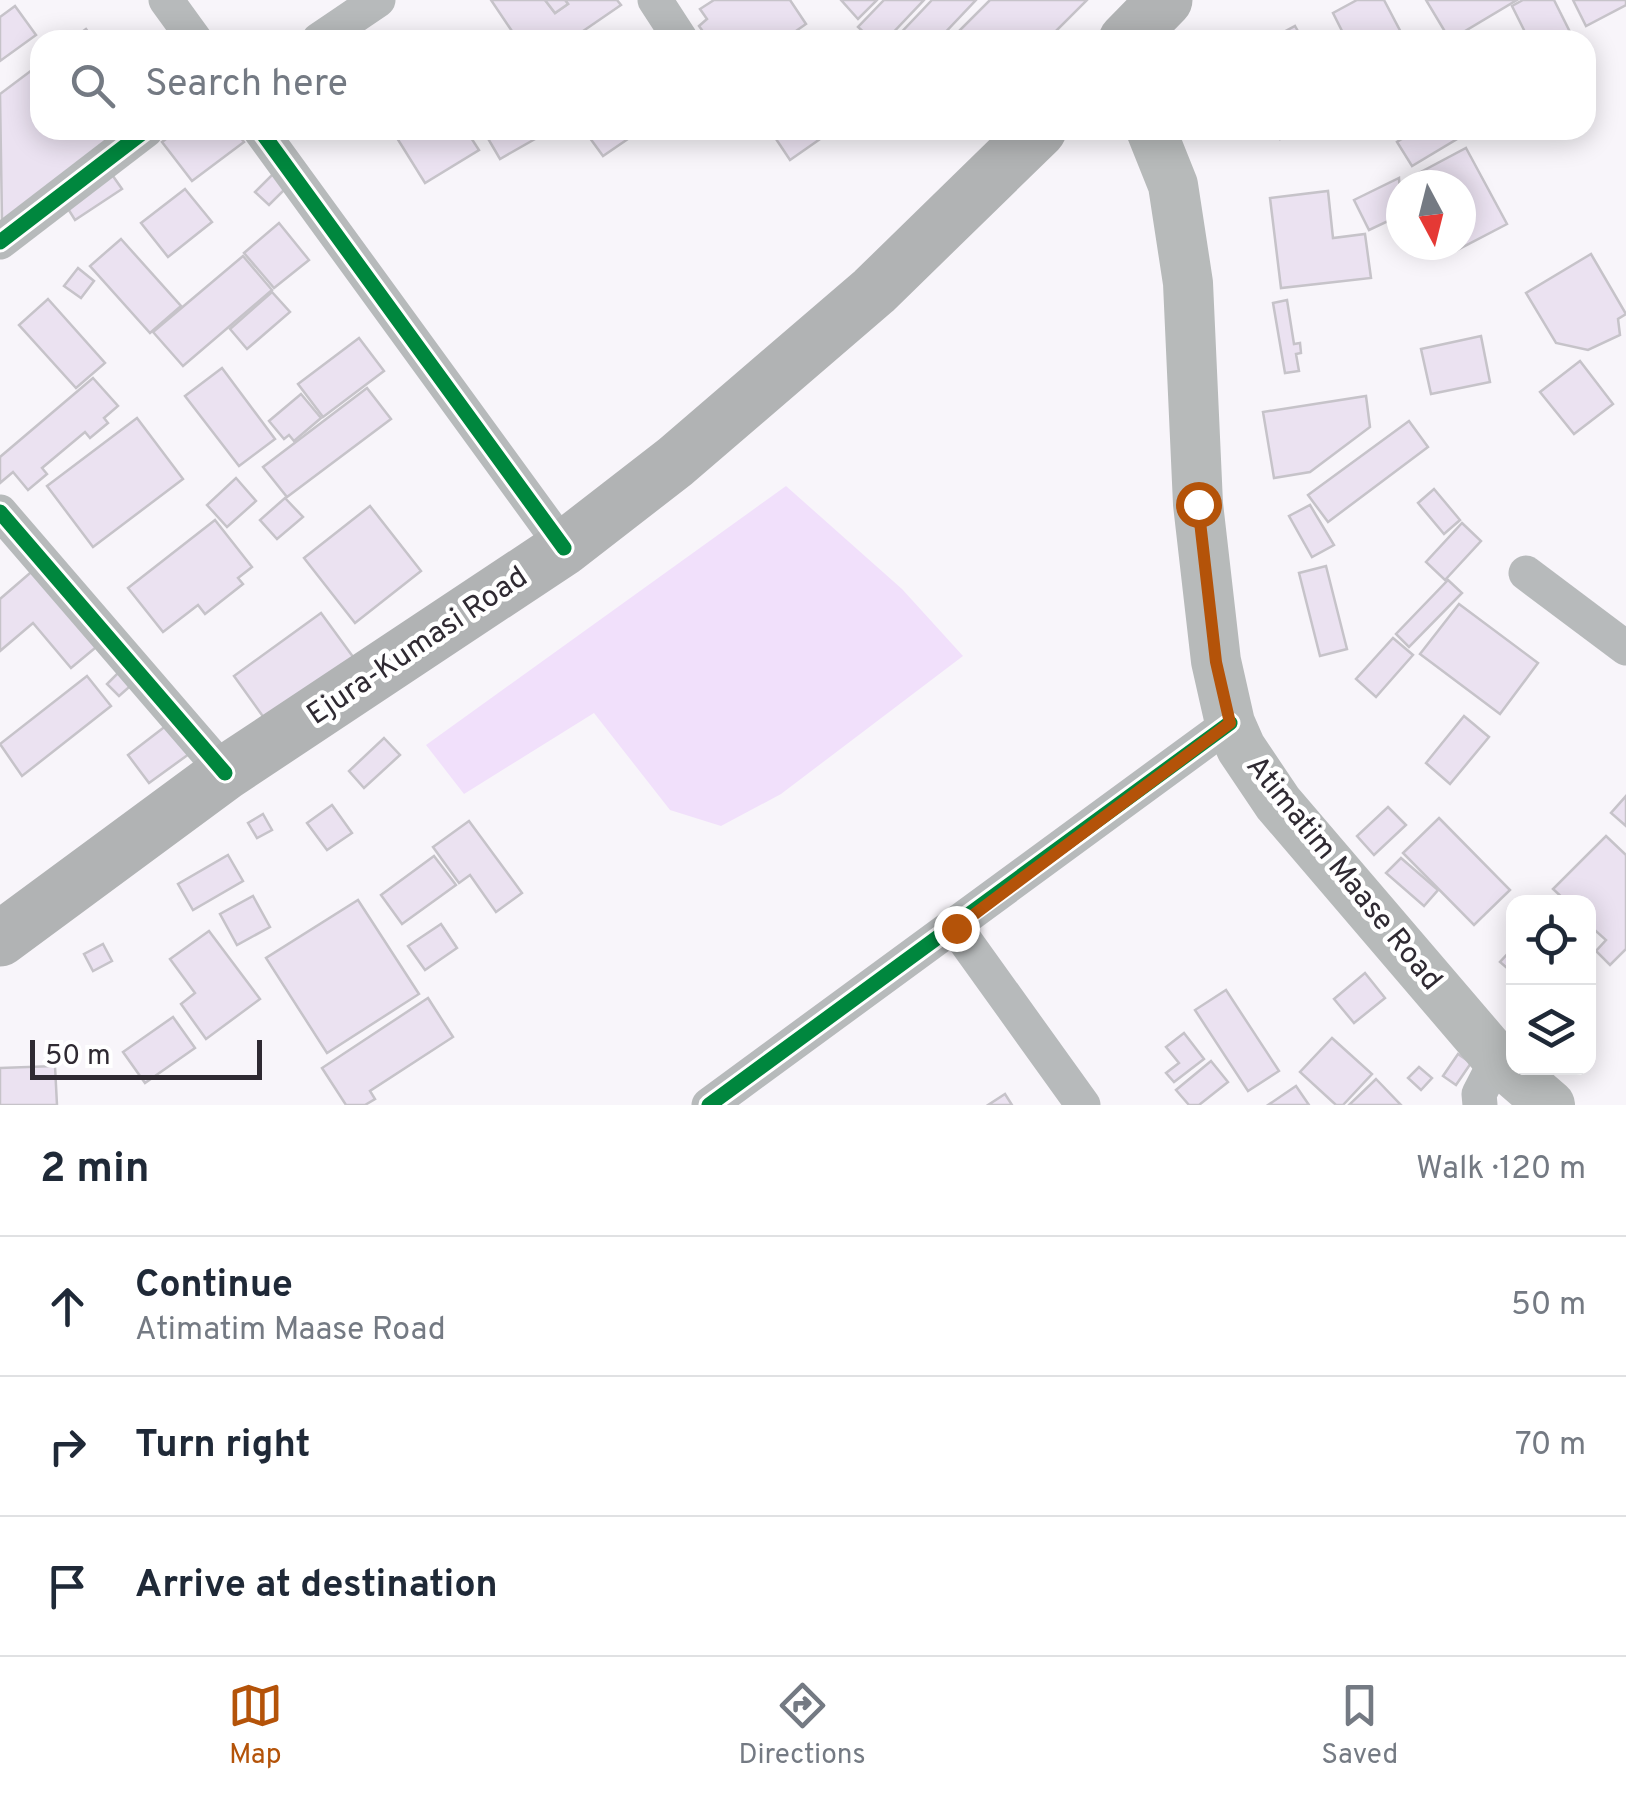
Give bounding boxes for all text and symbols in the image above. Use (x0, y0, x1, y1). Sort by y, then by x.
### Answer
search box (30, 30, 1596, 140)
icon: search (65, 58, 120, 113)
text: Search here (145, 61, 348, 110)
north arrow (1386, 170, 1476, 260)
route start (1176, 482, 1222, 528)
street label: Ejura-Kumasi Road (301, 560, 535, 734)
street label: Atimatim Maase Road (1237, 749, 1449, 999)
map controls (1506, 895, 1596, 1075)
button: locate (1506, 895, 1596, 985)
route end (934, 906, 980, 952)
button: layers (1506, 985, 1596, 1075)
scale bar (30, 1035, 262, 1080)
text: 50 m (45, 1039, 111, 1075)
text: 2 min (40, 1144, 150, 1197)
text: Walk · 120 m (1416, 1150, 1586, 1190)
text: Continue (135, 1262, 293, 1311)
icon: ahead (40, 1279, 95, 1334)
text: 50 m (1511, 1286, 1586, 1326)
text: Atimatim Maase Road (135, 1311, 446, 1351)
icon: right (40, 1419, 95, 1474)
text: Turn right (135, 1422, 310, 1471)
text: 70 m (1515, 1426, 1586, 1466)
icon: arrive (40, 1559, 95, 1614)
text: Arrive at destination (135, 1562, 498, 1611)
tab: Map (228, 1678, 283, 1774)
tab: Directions (738, 1678, 866, 1774)
tab: Saved (1321, 1678, 1398, 1774)

